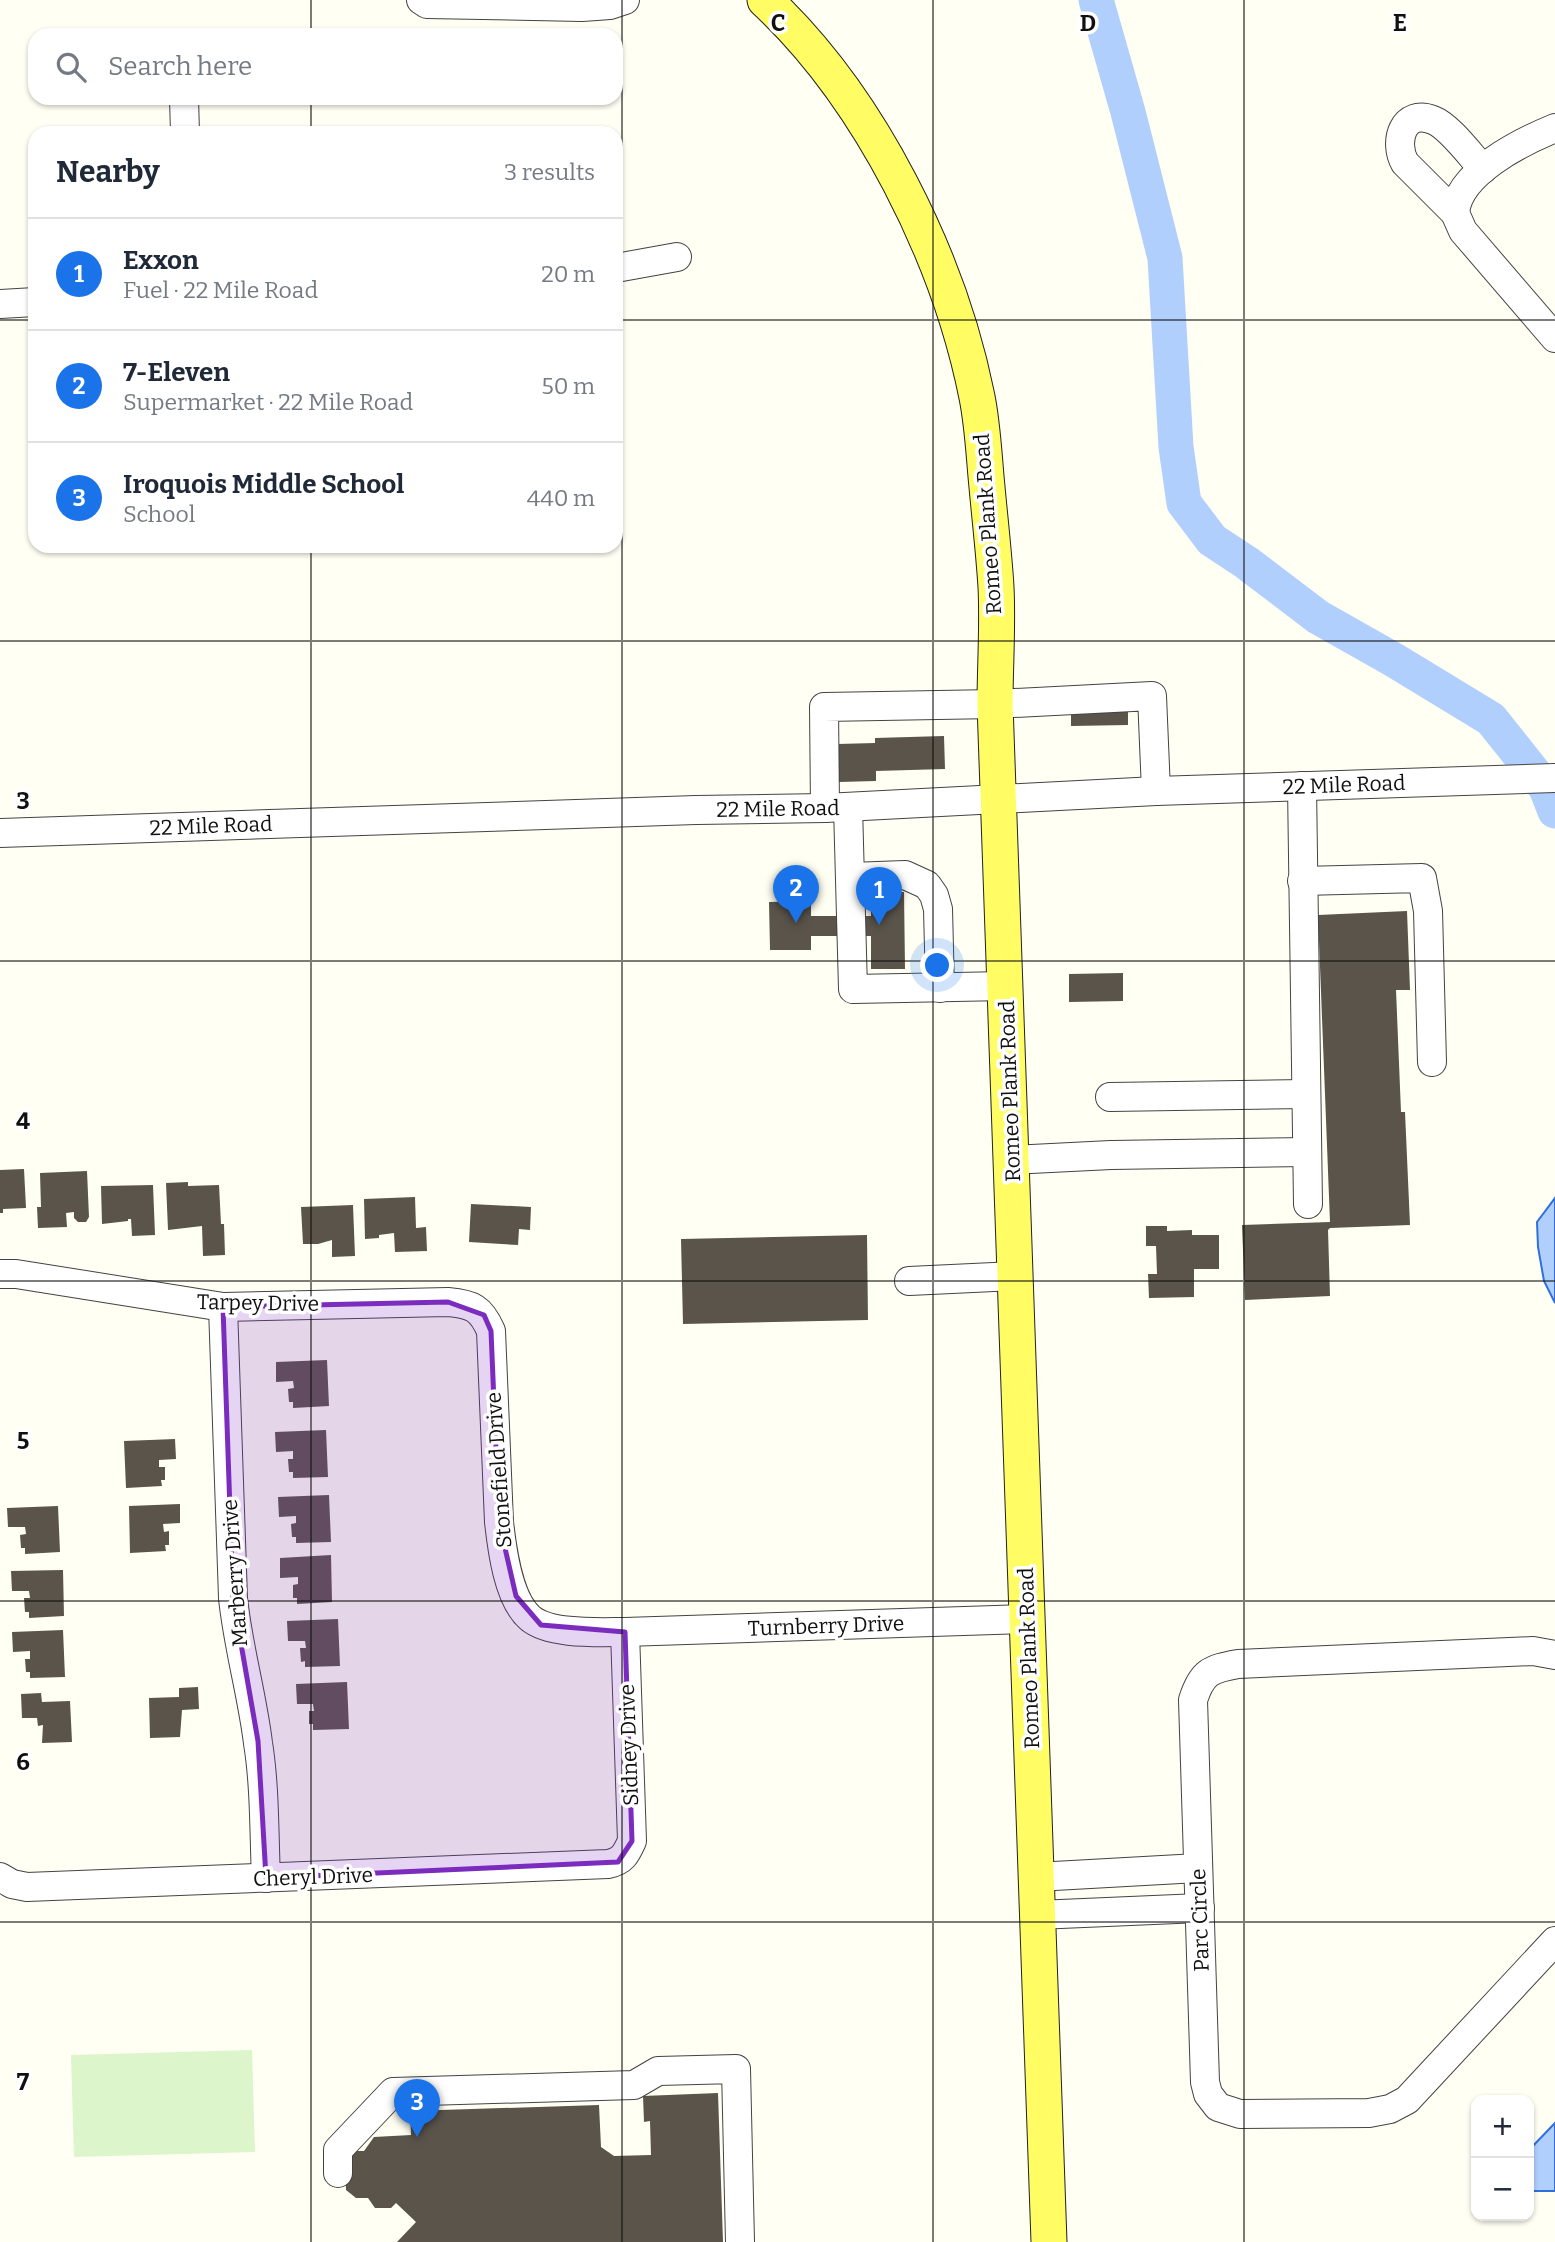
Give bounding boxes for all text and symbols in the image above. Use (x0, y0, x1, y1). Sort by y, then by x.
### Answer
text: C (771, 9, 785, 37)
text: D (1080, 9, 1096, 37)
text: E (1393, 9, 1407, 37)
search box (28, 28, 623, 105)
icon: search (52, 48, 90, 86)
text: Search here (108, 51, 252, 82)
text: Nearby (56, 154, 160, 190)
text: 3 results (504, 158, 595, 186)
text: Exxon (123, 245, 199, 276)
text: 1 (74, 260, 84, 288)
text: 20 m (541, 260, 595, 288)
text: Fuel · 22 Mile Road (123, 276, 318, 304)
text: 7-Eleven (123, 357, 230, 388)
text: 2 (73, 372, 85, 400)
text: 50 m (541, 372, 595, 400)
text: Supermarket · 22 Mile Road (123, 388, 413, 416)
street label: Romeo Plank Road (969, 433, 1007, 615)
text: Iroquois Middle School (123, 469, 404, 500)
text: 3 (72, 484, 86, 512)
text: 440 m (527, 484, 595, 512)
text: School (123, 500, 195, 528)
street label: 22 Mile Road (1282, 770, 1406, 800)
text: 3 (16, 787, 30, 815)
street label: 22 Mile Road (716, 795, 840, 823)
street label: 22 Mile Road (149, 811, 273, 841)
pin: 2 (773, 865, 819, 923)
pin: 1 (856, 867, 902, 925)
your location (920, 948, 954, 982)
street label: Romeo Plank Road (994, 1000, 1026, 1182)
text: 4 (16, 1107, 30, 1135)
street label: Tarpey Drive (197, 1289, 319, 1317)
street label: Stonefield Drive (481, 1391, 517, 1549)
text: 5 (17, 1427, 29, 1455)
street label: Marberry Drive (217, 1498, 253, 1648)
street label: Romeo Plank Road (1013, 1567, 1045, 1749)
street label: Turnberry Drive (747, 1610, 905, 1642)
street label: Sidney Drive (614, 1684, 644, 1806)
text: 6 (16, 1748, 30, 1776)
street label: Cheryl Drive (253, 1862, 373, 1892)
street label: Parc Circle (1185, 1868, 1215, 1972)
text: 7 (17, 2068, 30, 2096)
pin: 3 (394, 2079, 440, 2137)
map controls (1471, 2095, 1534, 2221)
button: + (1471, 2095, 1534, 2158)
button: − (1471, 2158, 1534, 2221)

